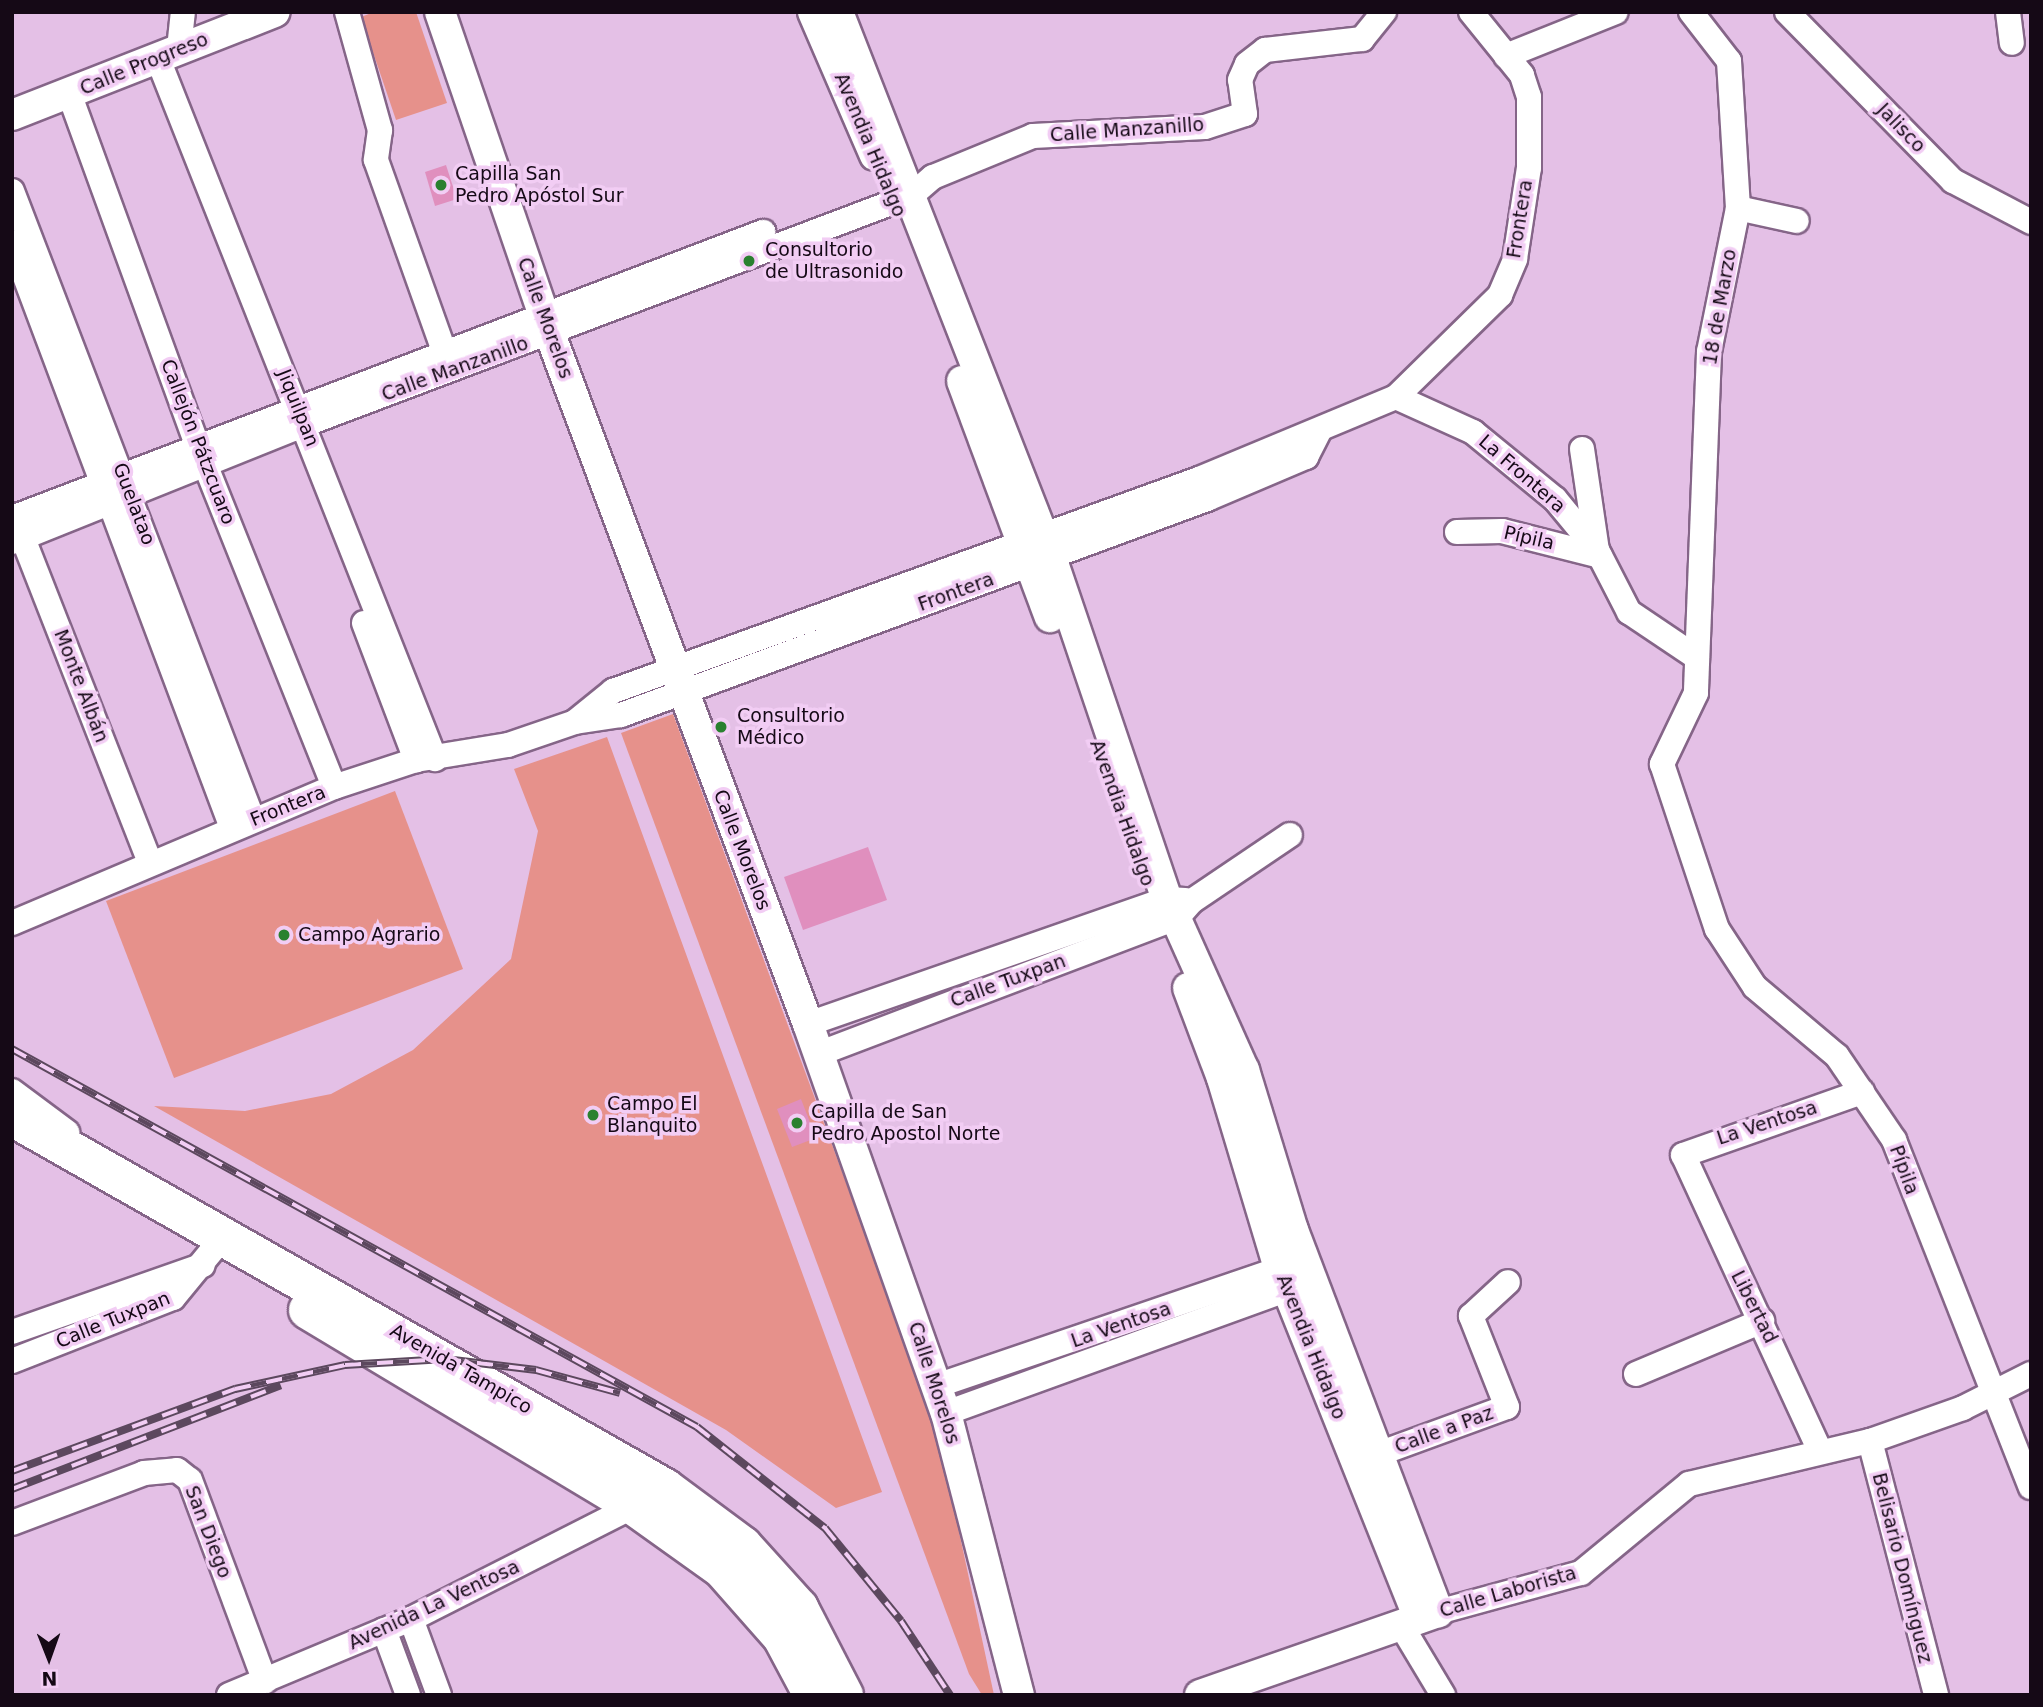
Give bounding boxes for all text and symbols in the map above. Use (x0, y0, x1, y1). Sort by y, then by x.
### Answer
street label: Calle Progreso (77, 28, 211, 100)
street label: Avendia Hidalgo (829, 70, 911, 220)
street label: Jalisco (1872, 99, 1930, 157)
street label: Calle Manzanillo (1049, 113, 1205, 147)
place label: Capilla San Pedro Apóstol Sur (455, 163, 623, 207)
marker: Capilla San Pedro Apóstol Sur (433, 177, 449, 193)
street label: Frontera (1503, 178, 1537, 260)
place label: Consultorio de Ultrasonido (765, 239, 903, 283)
street label: 18 de Marzo (1699, 247, 1741, 367)
marker: Consultorio de Ultrasonido (739, 251, 759, 271)
street label: Calle Morelos (513, 254, 577, 382)
street label: Calle Manzanillo (379, 332, 531, 406)
street label: Callejón Pátzcuaro (156, 356, 240, 528)
street label: Jiquilpan (272, 366, 324, 450)
street label: La Frontera (1474, 430, 1570, 518)
street label: Guelatao (108, 460, 160, 548)
street label: Pípila (1502, 521, 1556, 555)
street label: Frontera (915, 568, 997, 616)
street label: Monte Albán (49, 626, 113, 746)
place label: Consultorio Médico (737, 705, 845, 749)
marker: Consultorio Médico (711, 717, 731, 737)
street label: Avendia Hidalgo (1085, 737, 1159, 889)
street label: Frontera (247, 781, 329, 831)
street label: Calle Morelos (709, 787, 775, 913)
place label: Campo Agrario (298, 924, 440, 946)
marker: Campo Agrario (276, 927, 292, 943)
street label: Calle Tuxpan (947, 950, 1069, 1012)
place label: Campo El Blanquito (607, 1093, 697, 1137)
street label: La Ventosa (1714, 1096, 1820, 1150)
place label: Capilla de San Pedro Apostol Norte (811, 1101, 1000, 1145)
marker: Campo El Blanquito (585, 1107, 601, 1123)
marker: Capilla de San Pedro Apostol Norte (789, 1115, 805, 1131)
street label: Pípila (1885, 1142, 1923, 1198)
street label: Libertad (1726, 1267, 1782, 1347)
street label: Avendia Hidalgo (1272, 1271, 1350, 1423)
street label: Calle Tuxpan (53, 1287, 173, 1353)
street label: La Ventosa (1068, 1297, 1174, 1353)
street label: Avenida Tampico (386, 1319, 536, 1419)
street label: Calle Morelos (904, 1319, 964, 1447)
street label: Calle a Paz (1392, 1402, 1496, 1458)
street label: Belisario Domínguez (1867, 1470, 1937, 1666)
street label: San Diego (180, 1483, 236, 1581)
street label: Avenida La Ventosa (345, 1555, 523, 1655)
street label: Calle Laborista (1437, 1562, 1579, 1622)
north arrow (14, 1623, 84, 1693)
text: N (41, 1668, 58, 1690)

